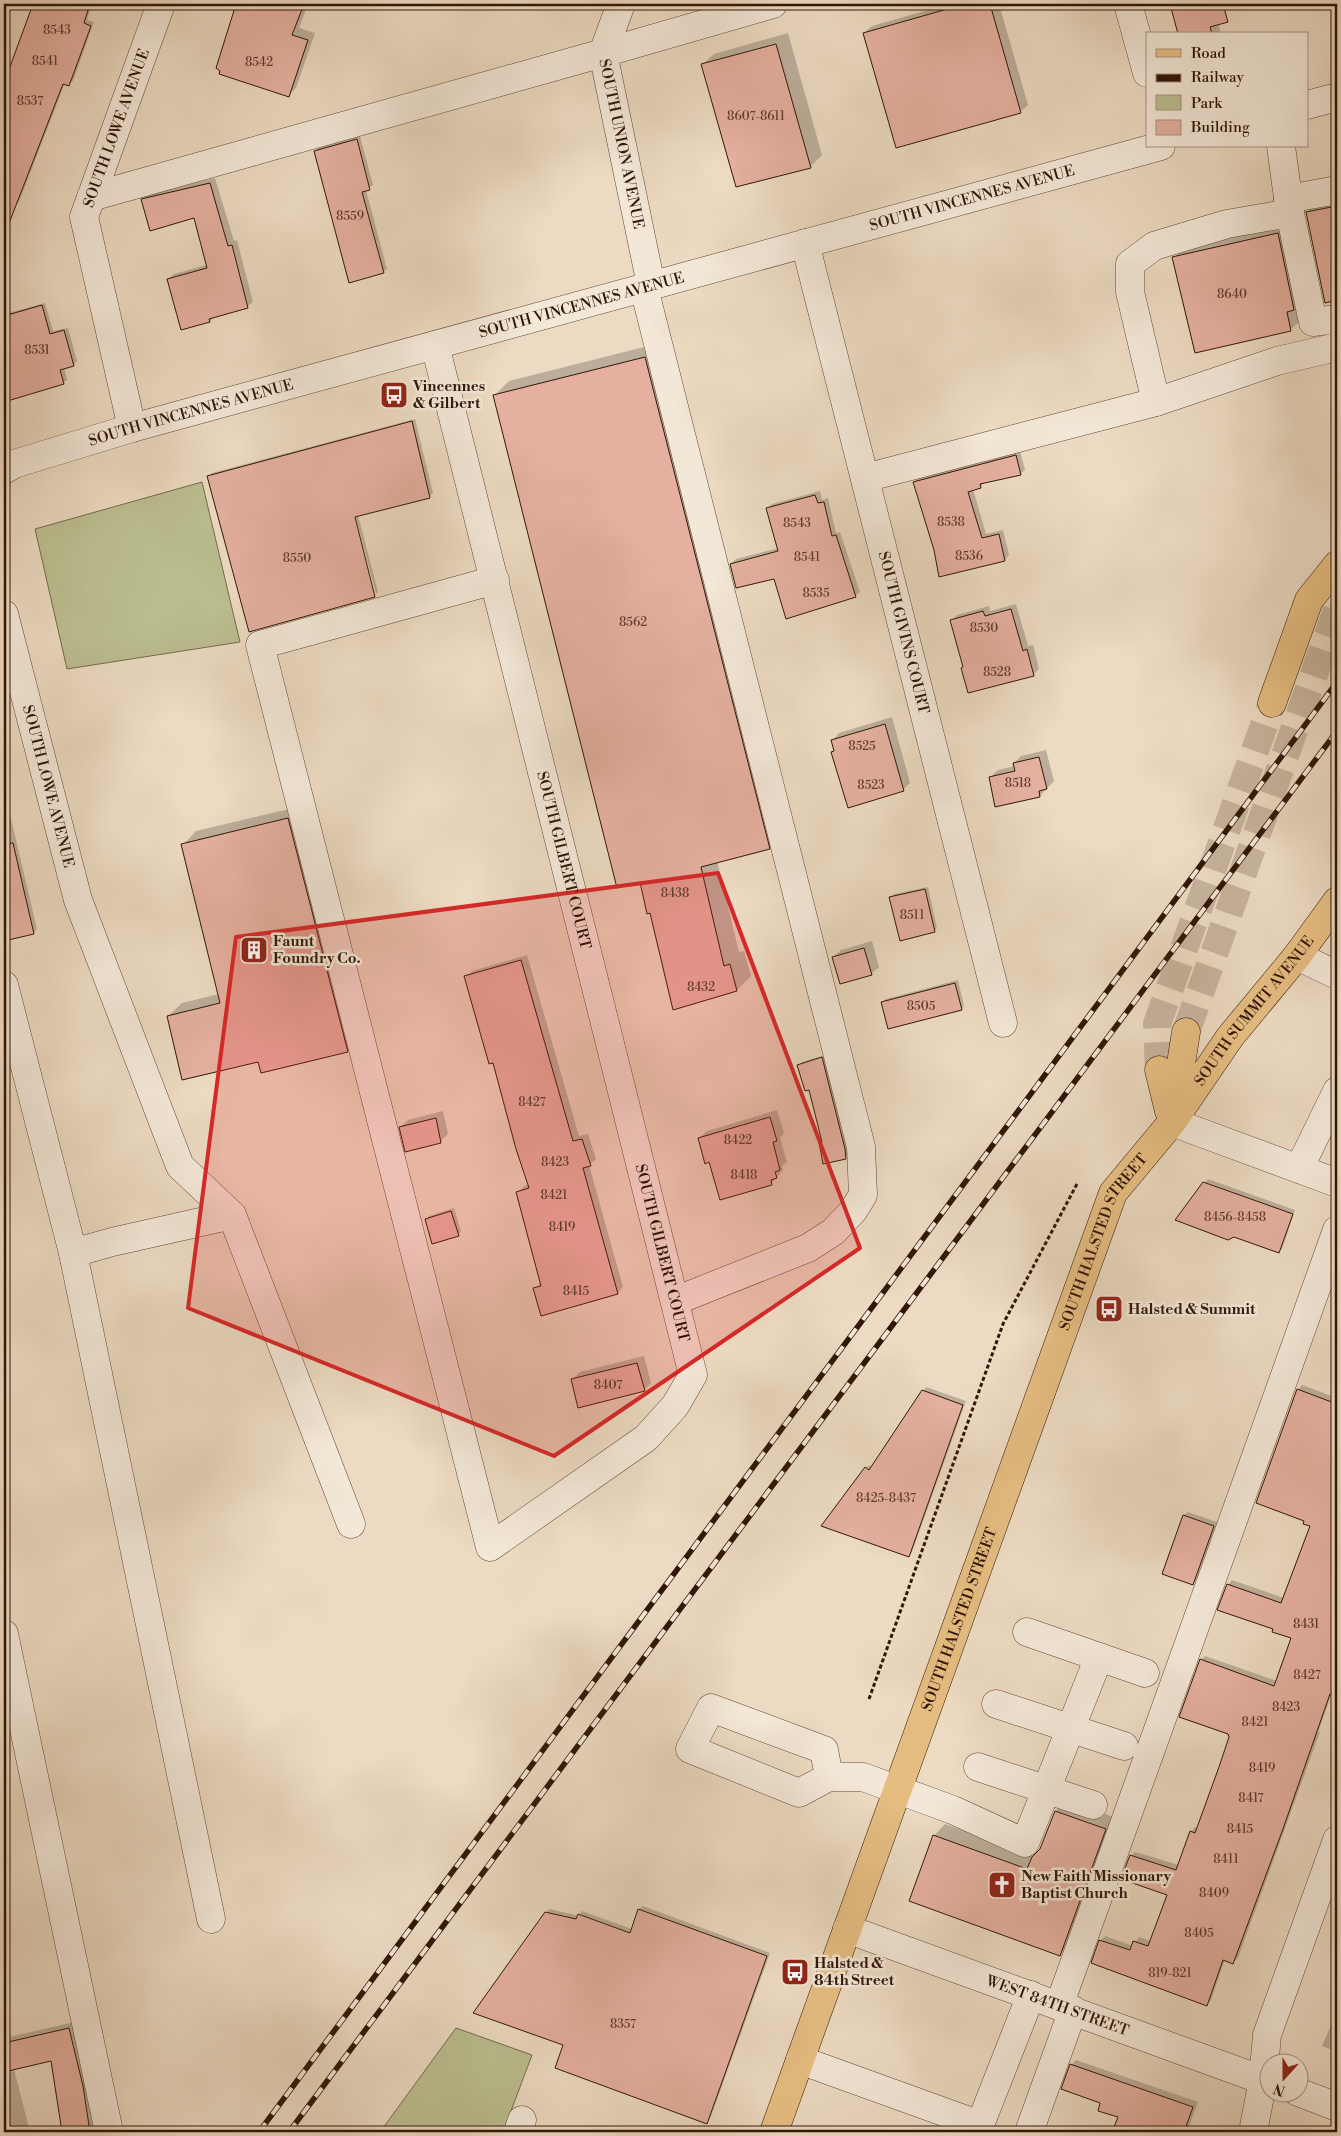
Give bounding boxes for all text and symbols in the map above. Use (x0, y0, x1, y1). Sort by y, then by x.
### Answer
house number: 8543 (43, 23, 71, 38)
legend (1146, 32, 1308, 148)
text: Road (1191, 44, 1226, 63)
street label: SOUTH LOWE AVENUE (79, 46, 154, 210)
house number: 8541 (32, 54, 59, 69)
house number: 8542 (245, 55, 273, 70)
street label: SOUTH UNION AVENUE (594, 57, 648, 231)
text: Railway (1191, 68, 1245, 87)
house number: 8537 (17, 94, 43, 109)
text: Park (1191, 94, 1223, 113)
house number: 8607-8611 (727, 109, 786, 124)
text: Building (1190, 118, 1250, 137)
street label: SOUTH VINCENNES AVENUE (867, 161, 1077, 235)
house number: 8559 (336, 209, 364, 224)
street label: SOUTH VINCENNES AVENUE (477, 268, 686, 343)
house number: 8640 (1217, 287, 1247, 302)
house number: 8531 (24, 343, 51, 358)
street label: SOUTH VINCENNES AVENUE (86, 375, 296, 451)
place label: Vincennes & Gilbert (412, 377, 485, 413)
bus stop icon: Vincennes & Gilbert (379, 380, 409, 410)
house number: 8538 (937, 515, 965, 530)
house number: 8543 (783, 516, 811, 531)
street label: SOUTH GIVINS COURT (874, 549, 933, 717)
house number: 8536 (955, 549, 983, 564)
house number: 8541 (794, 550, 821, 565)
house number: 8550 (283, 551, 311, 566)
house number: 8535 (802, 586, 830, 601)
house number: 8562 (619, 615, 647, 630)
house number: 8530 (970, 621, 998, 636)
house number: 8528 (983, 665, 1011, 680)
street label: SOUTH LOWE AVENUE (18, 703, 78, 870)
house number: 8525 (848, 739, 876, 754)
street label: SOUTH GILBERT COURT (532, 769, 595, 952)
house number: 8518 (1005, 776, 1031, 791)
house number: 8523 (857, 778, 885, 793)
house number: 8438 (661, 886, 689, 901)
house number: 8511 (900, 908, 925, 923)
place label: Faunt Foundry Co. (273, 932, 361, 968)
street label: SOUTH SUMMIT AVENUE (1190, 932, 1319, 1090)
building icon: Faunt Foundry Co. (239, 935, 269, 965)
house number: 8432 (687, 980, 715, 995)
house number: 8505 (907, 999, 936, 1014)
house number: 8427 (518, 1095, 546, 1110)
house number: 8422 (724, 1133, 752, 1148)
street label: SOUTH HALSTED STREET (1055, 1149, 1152, 1333)
house number: 8423 (541, 1155, 569, 1170)
street label: SOUTH GILBERT COURT (631, 1162, 693, 1344)
house number: 8418 (731, 1168, 757, 1183)
house number: 8421 (541, 1188, 568, 1203)
house number: 8456-8458 (1204, 1210, 1266, 1225)
house number: 8419 (549, 1220, 575, 1235)
house number: 8415 (563, 1284, 590, 1299)
bus stop icon: Halsted & Summit (1094, 1294, 1124, 1324)
place label: Halsted & Summit (1128, 1300, 1256, 1319)
house number: 8407 (594, 1378, 622, 1393)
house number: 8425-8437 (856, 1491, 916, 1506)
street label: SOUTH HALSTED STREET (918, 1525, 1002, 1714)
house number: 8431 (1293, 1617, 1320, 1632)
house number: 8427 (1293, 1668, 1321, 1683)
house number: 8423 (1272, 1700, 1300, 1715)
house number: 8421 (1242, 1715, 1269, 1730)
house number: 8419 (1249, 1761, 1275, 1776)
house number: 8417 (1238, 1791, 1264, 1806)
house number: 8415 (1227, 1822, 1254, 1837)
house number: 8411 (1213, 1852, 1240, 1867)
place label: New Faith Missionary Baptist Church (1021, 1867, 1172, 1903)
church icon: New Faith Missionary Baptist Church (987, 1870, 1017, 1900)
house number: 8409 (1199, 1886, 1229, 1901)
house number: 8405 (1184, 1926, 1214, 1941)
place label: Halsted & 84th Street (814, 1954, 895, 1990)
bus stop icon: Halsted & 84th Street (780, 1957, 810, 1987)
house number: 819-821 (1148, 1966, 1193, 1981)
street label: WEST 84TH STREET (982, 1971, 1132, 2041)
house number: 8357 (610, 2017, 636, 2032)
north arrow (1258, 2054, 1308, 2104)
text: N (1271, 2079, 1288, 2100)

